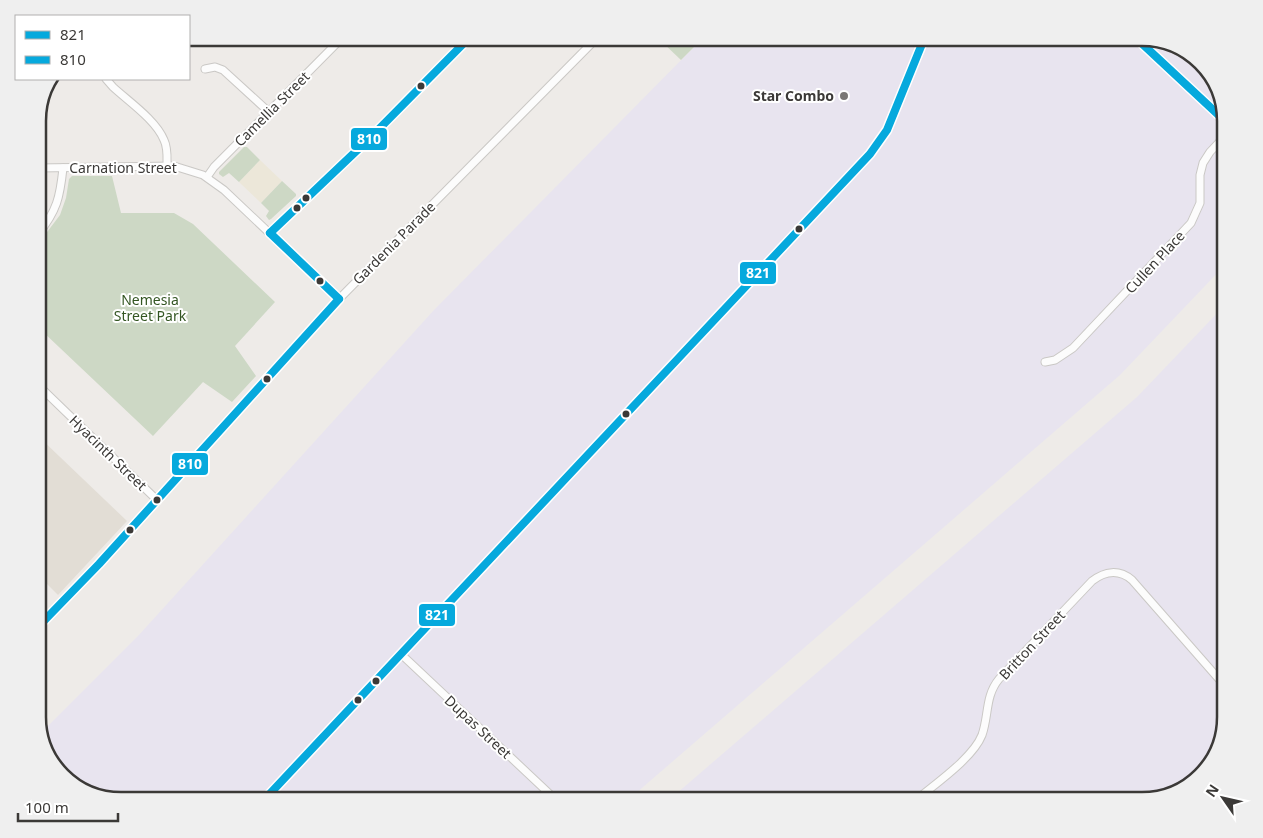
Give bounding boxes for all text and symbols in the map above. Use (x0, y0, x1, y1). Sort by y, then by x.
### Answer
legend (15, 15, 190, 80)
text: 821 (60, 24, 86, 44)
text: 810 (60, 49, 86, 69)
street label: Camellia Street (230, 67, 313, 150)
unlabelled marker (416, 81, 426, 91)
place label: Star Combo (753, 86, 834, 105)
marker: Star Combo (838, 90, 850, 102)
line badge: 810 (350, 127, 388, 151)
text: 810 (357, 129, 381, 148)
street label: Carnation Street (69, 158, 177, 177)
unlabelled marker (301, 193, 311, 203)
street label: Gardenia Parade (348, 197, 439, 288)
unlabelled marker (292, 203, 302, 213)
unlabelled marker (794, 224, 804, 234)
street label: Cullen Place (1121, 226, 1189, 297)
line badge: 821 (739, 261, 777, 285)
text: 821 (746, 263, 770, 282)
unlabelled marker (315, 276, 325, 286)
park label: Nemesia Street Park (114, 290, 187, 325)
unlabelled marker (262, 374, 272, 384)
unlabelled marker (621, 409, 631, 419)
street label: Hyacinth Street (65, 411, 151, 494)
line badge: 810 (171, 452, 209, 476)
text: 810 (178, 454, 202, 473)
unlabelled marker (152, 495, 162, 505)
unlabelled marker (125, 525, 135, 535)
line badge: 821 (418, 603, 456, 627)
text: 821 (425, 605, 449, 624)
street label: Britton Street (995, 606, 1069, 683)
unlabelled marker (371, 676, 381, 686)
street label: Dupas Street (441, 691, 516, 762)
unlabelled marker (353, 695, 363, 705)
north arrow (1198, 773, 1248, 823)
text: N (1201, 780, 1223, 800)
scale bar (18, 790, 118, 822)
text: 100 m (25, 797, 69, 817)

